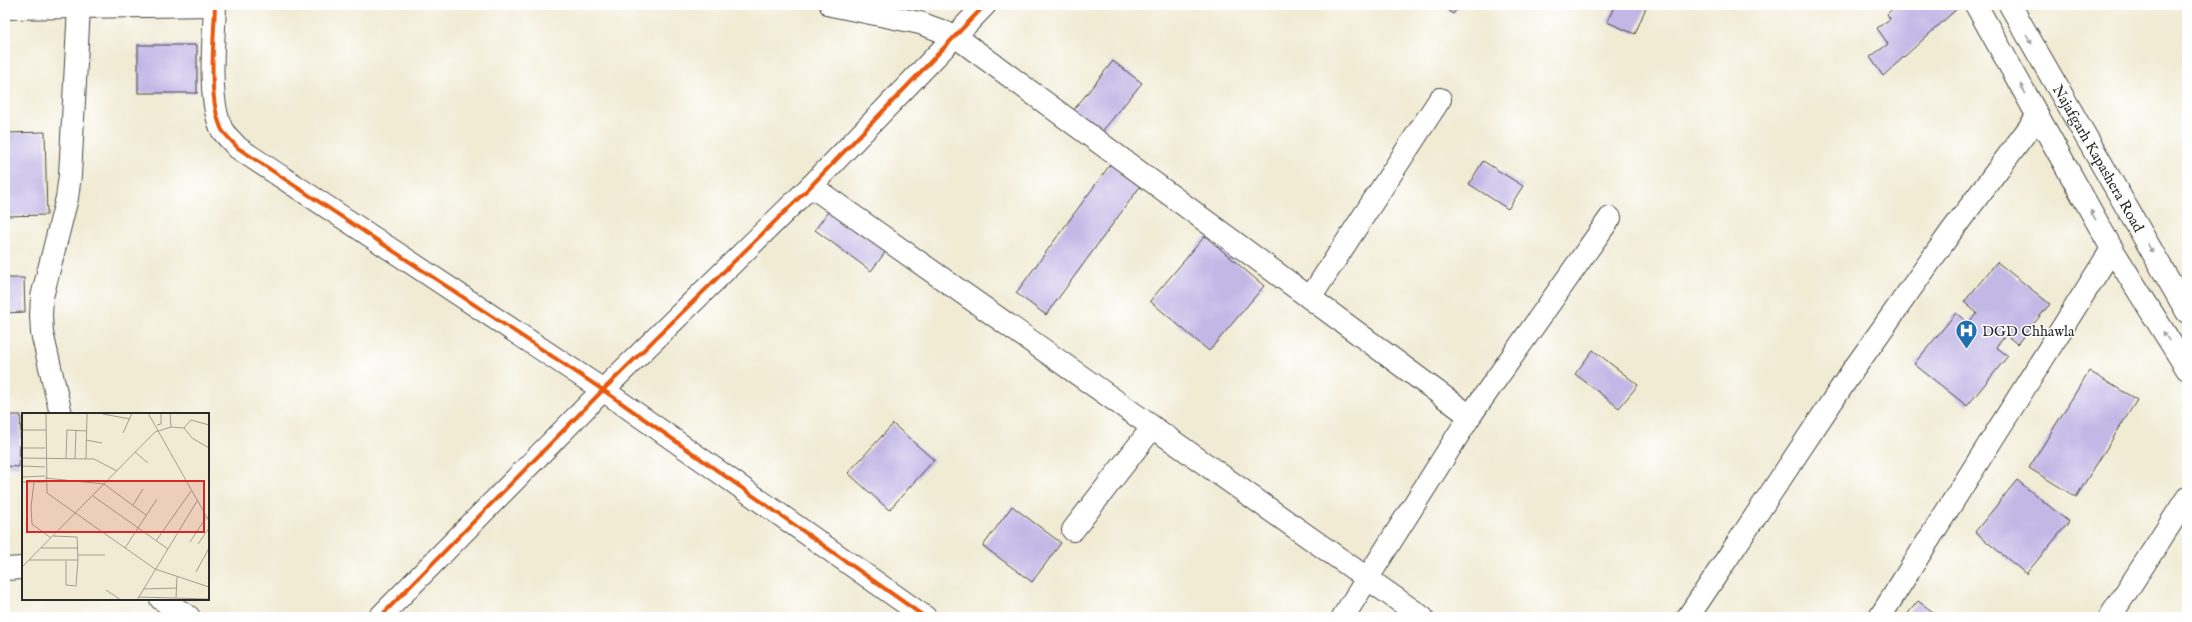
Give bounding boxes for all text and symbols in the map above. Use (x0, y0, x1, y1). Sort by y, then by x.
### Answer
one-way arrow (2025, 33, 2032, 45)
street label: Najafgarh Kapashera Road (2048, 81, 2149, 236)
one-way arrow (2020, 83, 2027, 94)
one-way arrow (2090, 209, 2096, 220)
one-way arrow (2147, 242, 2154, 254)
hospital icon: DGD Chhawla (1953, 318, 1979, 351)
place label: DGD Chhawla (1982, 322, 2075, 341)
one-way arrow (2163, 330, 2170, 342)
inset map (22, 413, 209, 600)

